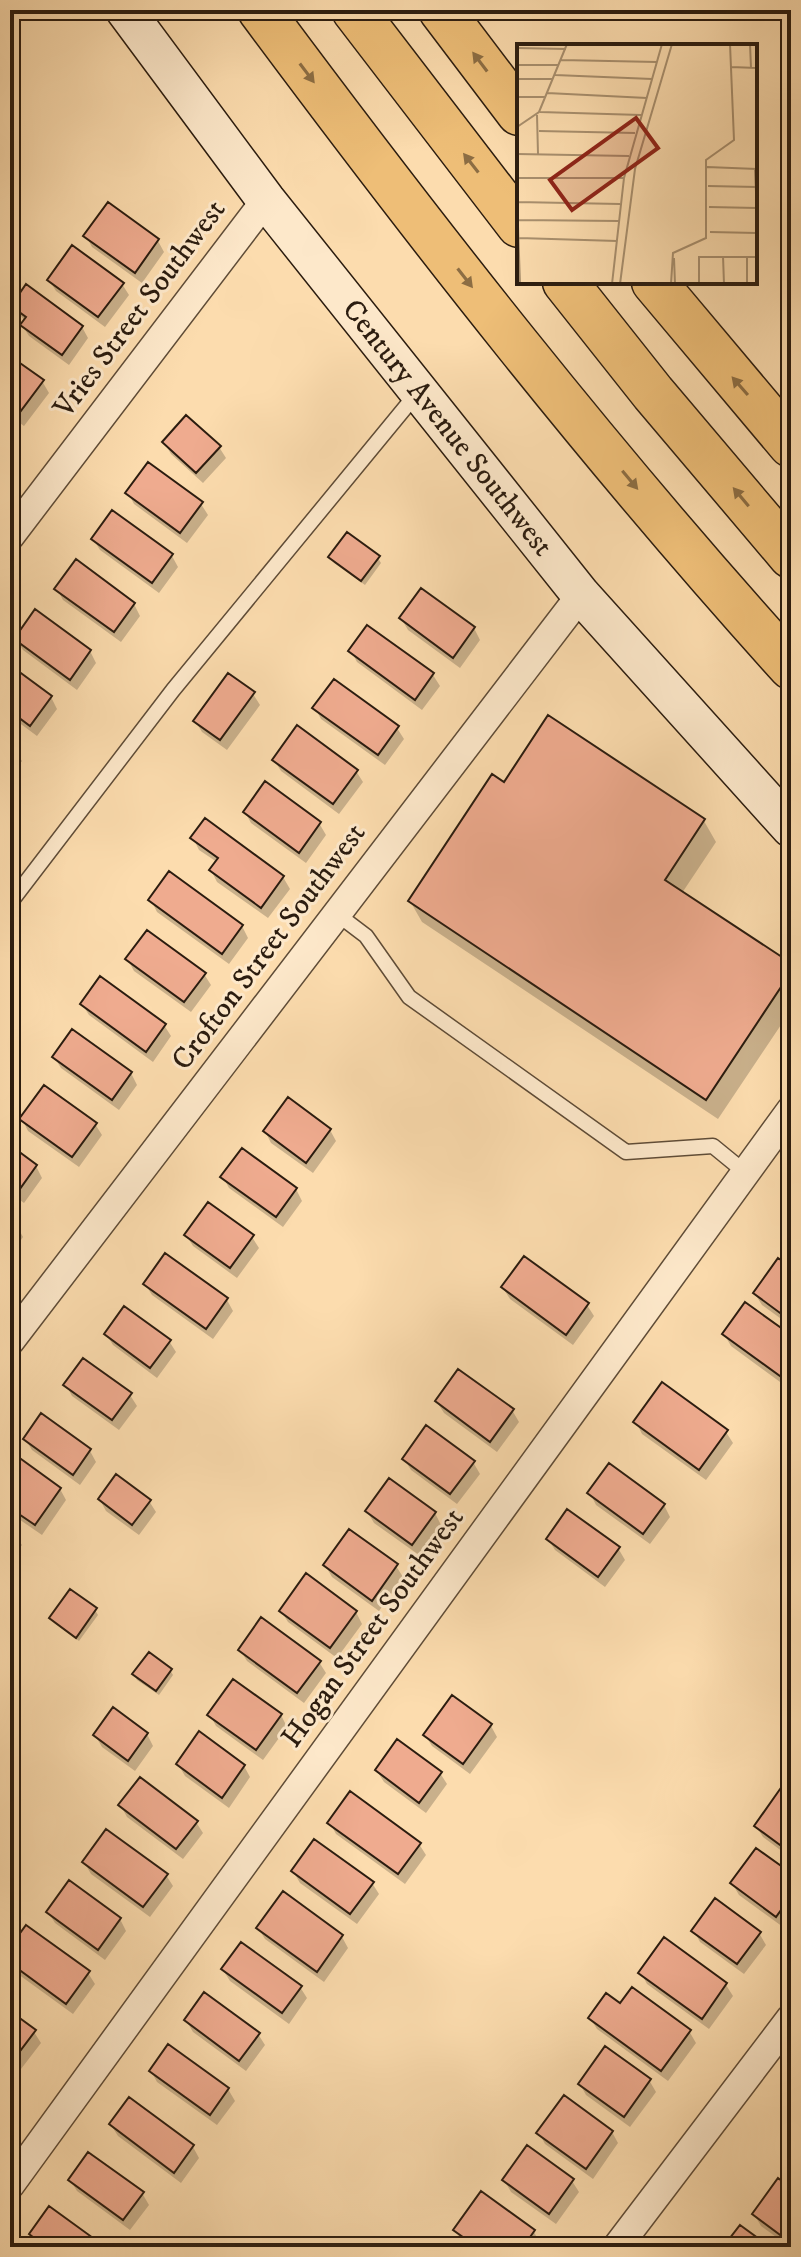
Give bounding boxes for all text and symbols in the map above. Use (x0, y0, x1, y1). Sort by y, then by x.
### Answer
inset map (517, 44, 757, 284)
one-way arrow (472, 52, 488, 72)
one-way arrow (298, 62, 314, 83)
one-way arrow (464, 153, 480, 173)
street label: Vries Street Southwest (45, 193, 234, 426)
one-way arrow (457, 268, 473, 288)
street label: Century Avenue Southwest (334, 292, 561, 564)
one-way arrow (732, 376, 749, 396)
one-way arrow (621, 470, 638, 490)
one-way arrow (733, 487, 750, 507)
street label: Crofton Street Southwest (164, 816, 374, 1078)
street label: Hogan Street Southwest (274, 1501, 472, 1755)

